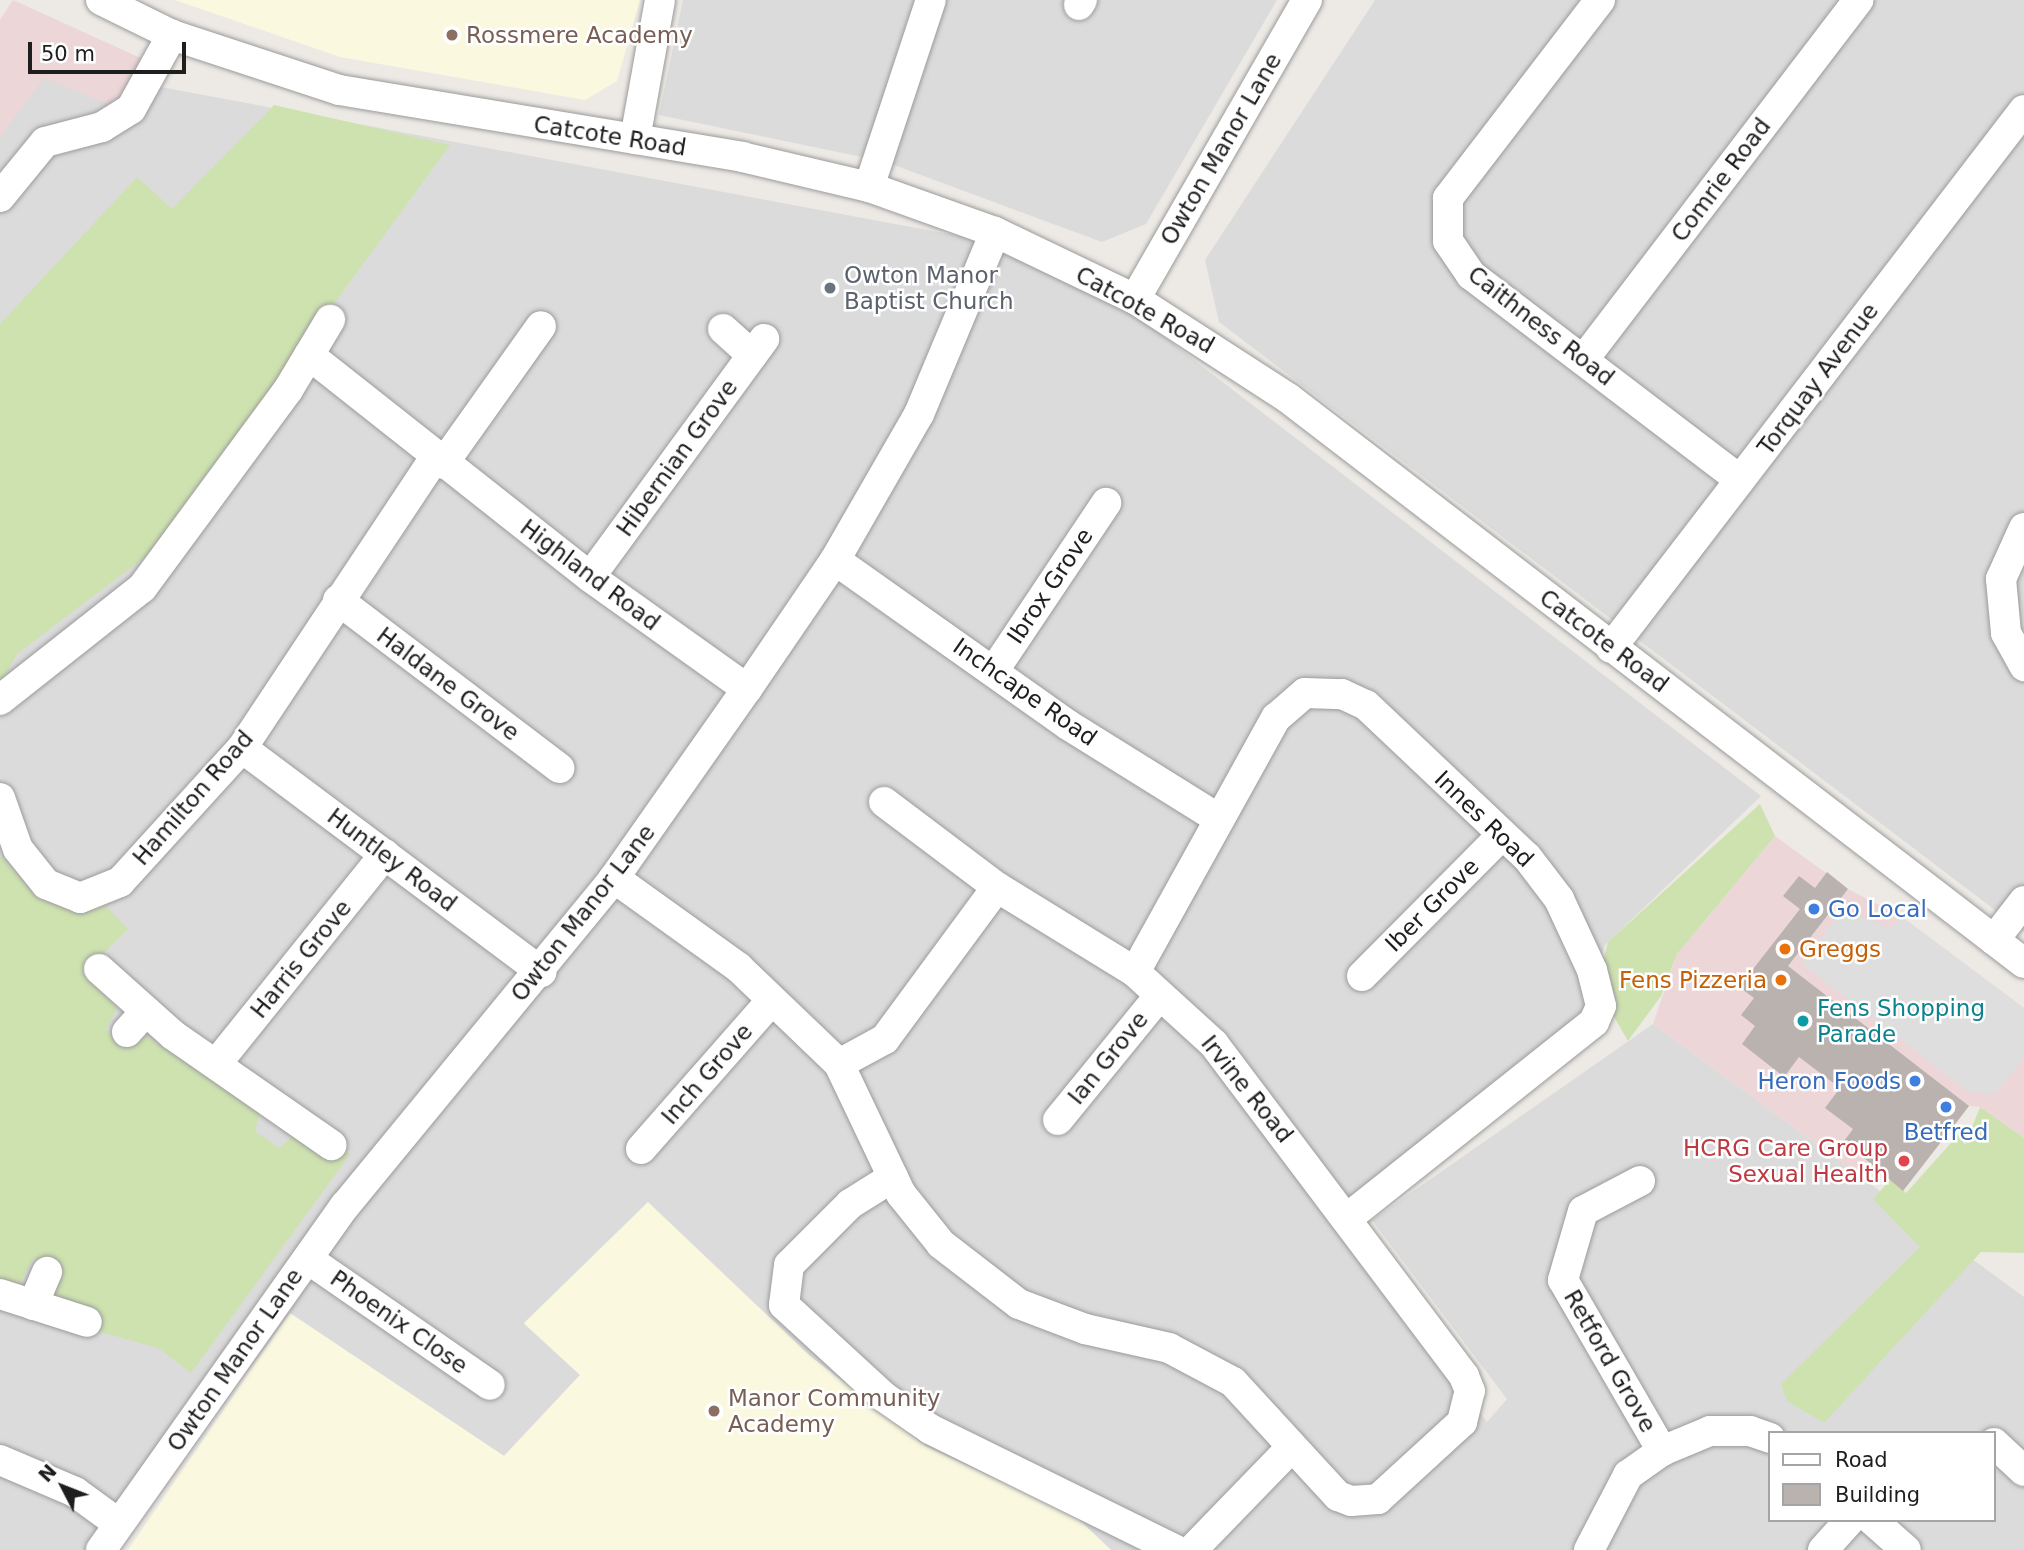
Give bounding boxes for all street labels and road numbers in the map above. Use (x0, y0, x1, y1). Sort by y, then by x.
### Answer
street label: Owton Manor Lane (1155, 48, 1287, 250)
street label: Catcote Road (532, 110, 688, 162)
street label: Comrie Road (1666, 113, 1776, 247)
street label: Caithness Road (1462, 260, 1620, 392)
street label: Catcote Road (1071, 261, 1219, 359)
street label: Torquay Avenue (1752, 298, 1884, 460)
street label: Hibernian Grove (611, 374, 743, 542)
street label: Highland Road (515, 514, 665, 636)
street label: Ibrox Grove (1001, 523, 1099, 649)
street label: Catcote Road (1534, 584, 1674, 698)
street label: Haldane Grove (371, 621, 525, 747)
street label: Inchcape Road (948, 632, 1102, 752)
street label: Hamilton Road (127, 725, 259, 871)
street label: Innes Road (1429, 765, 1539, 873)
street label: Huntley Road (322, 802, 462, 918)
street label: Owton Manor Lane (505, 819, 661, 1007)
street label: Iber Grove (1379, 852, 1485, 958)
street label: Harris Grove (245, 894, 357, 1024)
street label: Ian Grove (1062, 1006, 1154, 1110)
street label: Inch Grove (656, 1018, 758, 1130)
street label: Irvine Road (1195, 1030, 1299, 1148)
street label: Owton Manor Lane (161, 1263, 309, 1457)
street label: Phoenix Close (325, 1264, 473, 1380)
street label: Retford Grove (1558, 1285, 1662, 1437)

